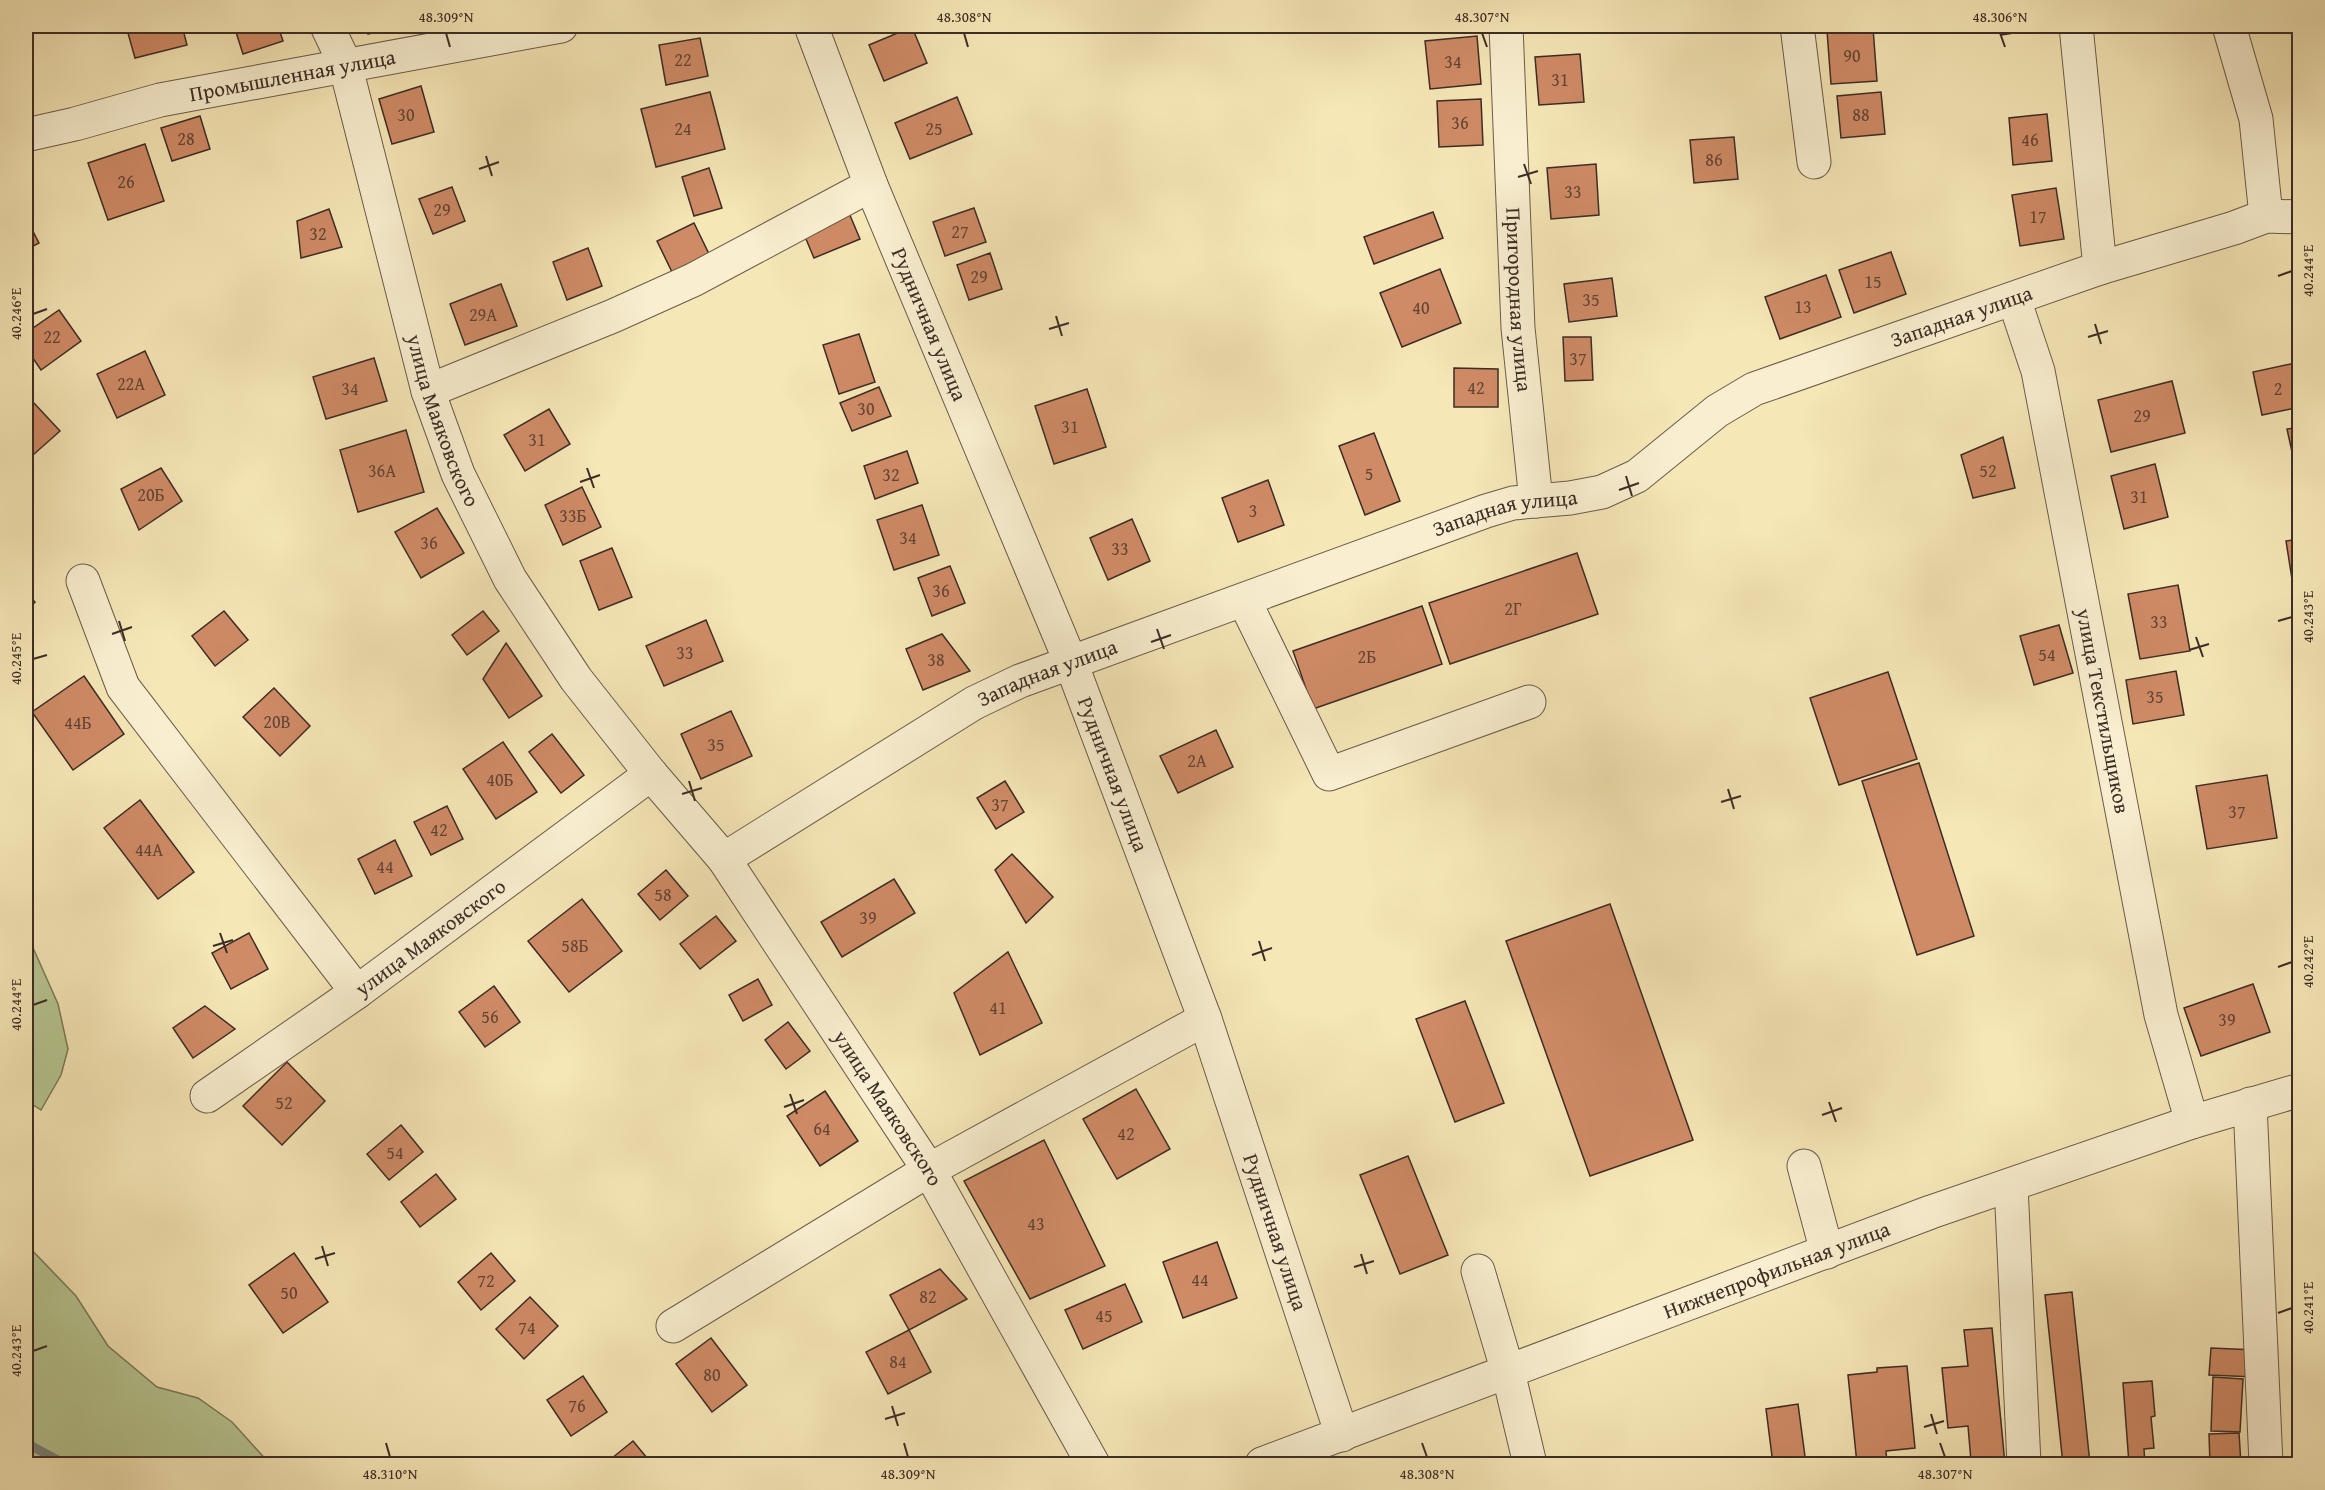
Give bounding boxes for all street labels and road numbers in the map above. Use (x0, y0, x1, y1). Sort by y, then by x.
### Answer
street label: Промышленная улица (187, 41, 398, 109)
street label: Пригородная улица (1498, 207, 1541, 393)
street label: Рудничная улица (884, 243, 976, 406)
street label: Западная улица (1886, 277, 2036, 355)
street label: улица Маяковского (399, 330, 488, 512)
street label: Западная улица (1428, 481, 1580, 544)
street label: улица Текстильщиков (2068, 605, 2138, 816)
street label: Западная улица (972, 631, 1121, 714)
street label: Рудничная улица (1070, 692, 1157, 856)
street label: улица Маяковского (347, 871, 512, 1004)
street label: улица Маяковского (825, 1023, 951, 1192)
street label: Рудничная улица (1235, 1150, 1316, 1315)
street label: Нижнепрофильная улица (1659, 1213, 1894, 1326)

